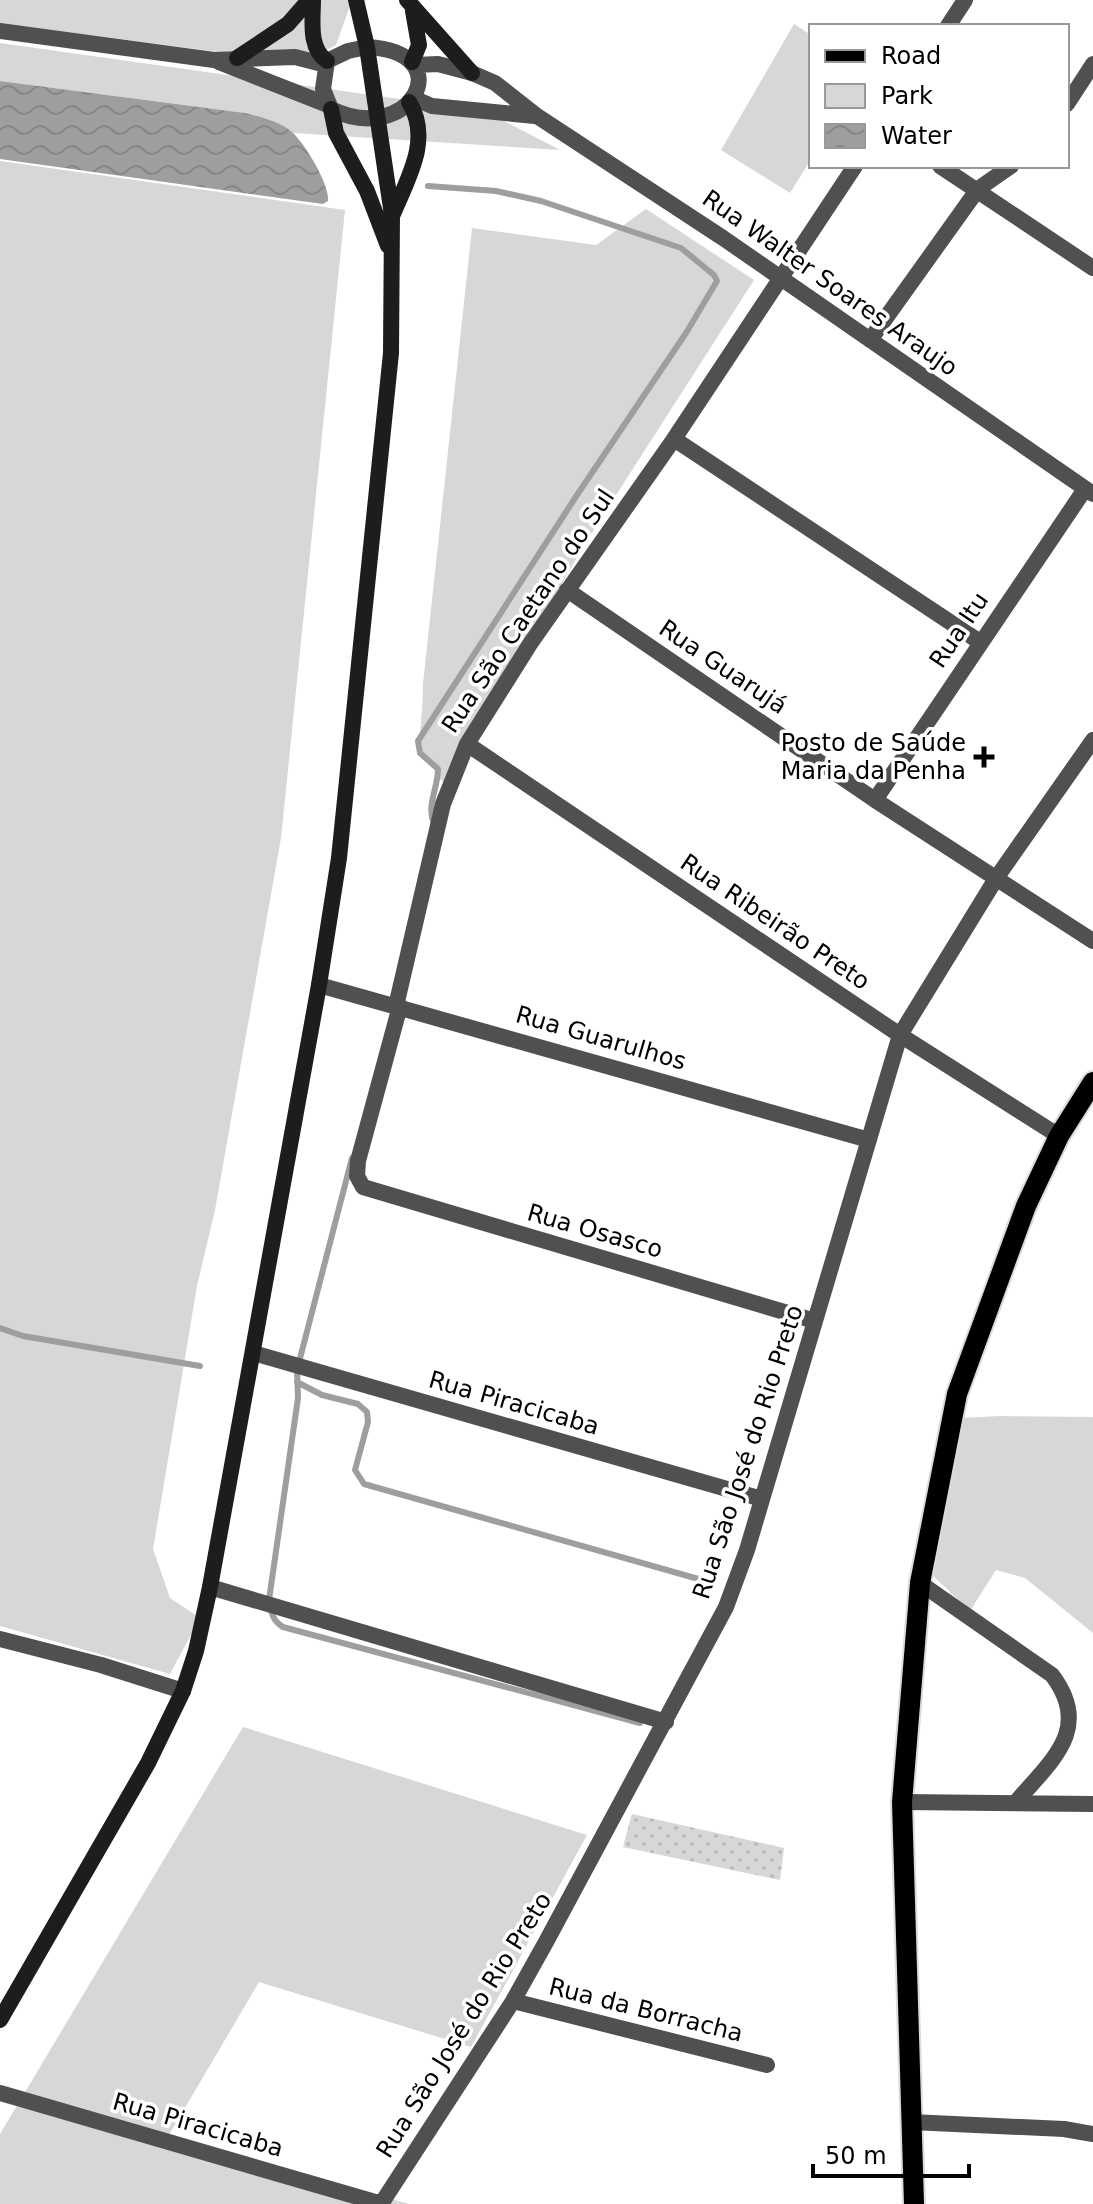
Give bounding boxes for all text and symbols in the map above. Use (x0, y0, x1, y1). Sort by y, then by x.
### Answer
legend (809, 24, 1069, 168)
text: Road (881, 42, 941, 70)
text: Park (881, 82, 933, 110)
text: Water (881, 122, 952, 150)
street label: Rua Walter Soares Araujo (697, 184, 963, 382)
street label: Rua São Caetano do Sul (436, 484, 620, 738)
street label: Rua Itu (924, 587, 994, 673)
street label: Rua Guarujá (654, 614, 792, 720)
place label: Posto de Saúde Maria da Penha (781, 729, 966, 785)
marker: Posto de Saúde Maria da Penha (973, 746, 995, 768)
street label: Rua Ribeirão Preto (675, 848, 875, 996)
street label: Rua Guarulhos (513, 1000, 689, 1076)
street label: Rua Osasco (524, 1198, 666, 1264)
street label: Rua São José do Rio Preto (687, 1301, 809, 1603)
street label: Rua Piracicaba (426, 1365, 602, 1441)
street label: Rua São José do Rio Preto (371, 1887, 557, 2163)
street label: Rua da Borracha (546, 1972, 746, 2048)
street label: Rua Piracicaba (110, 2087, 286, 2163)
scale bar (813, 2128, 969, 2178)
text: 50 m (825, 2142, 887, 2170)

